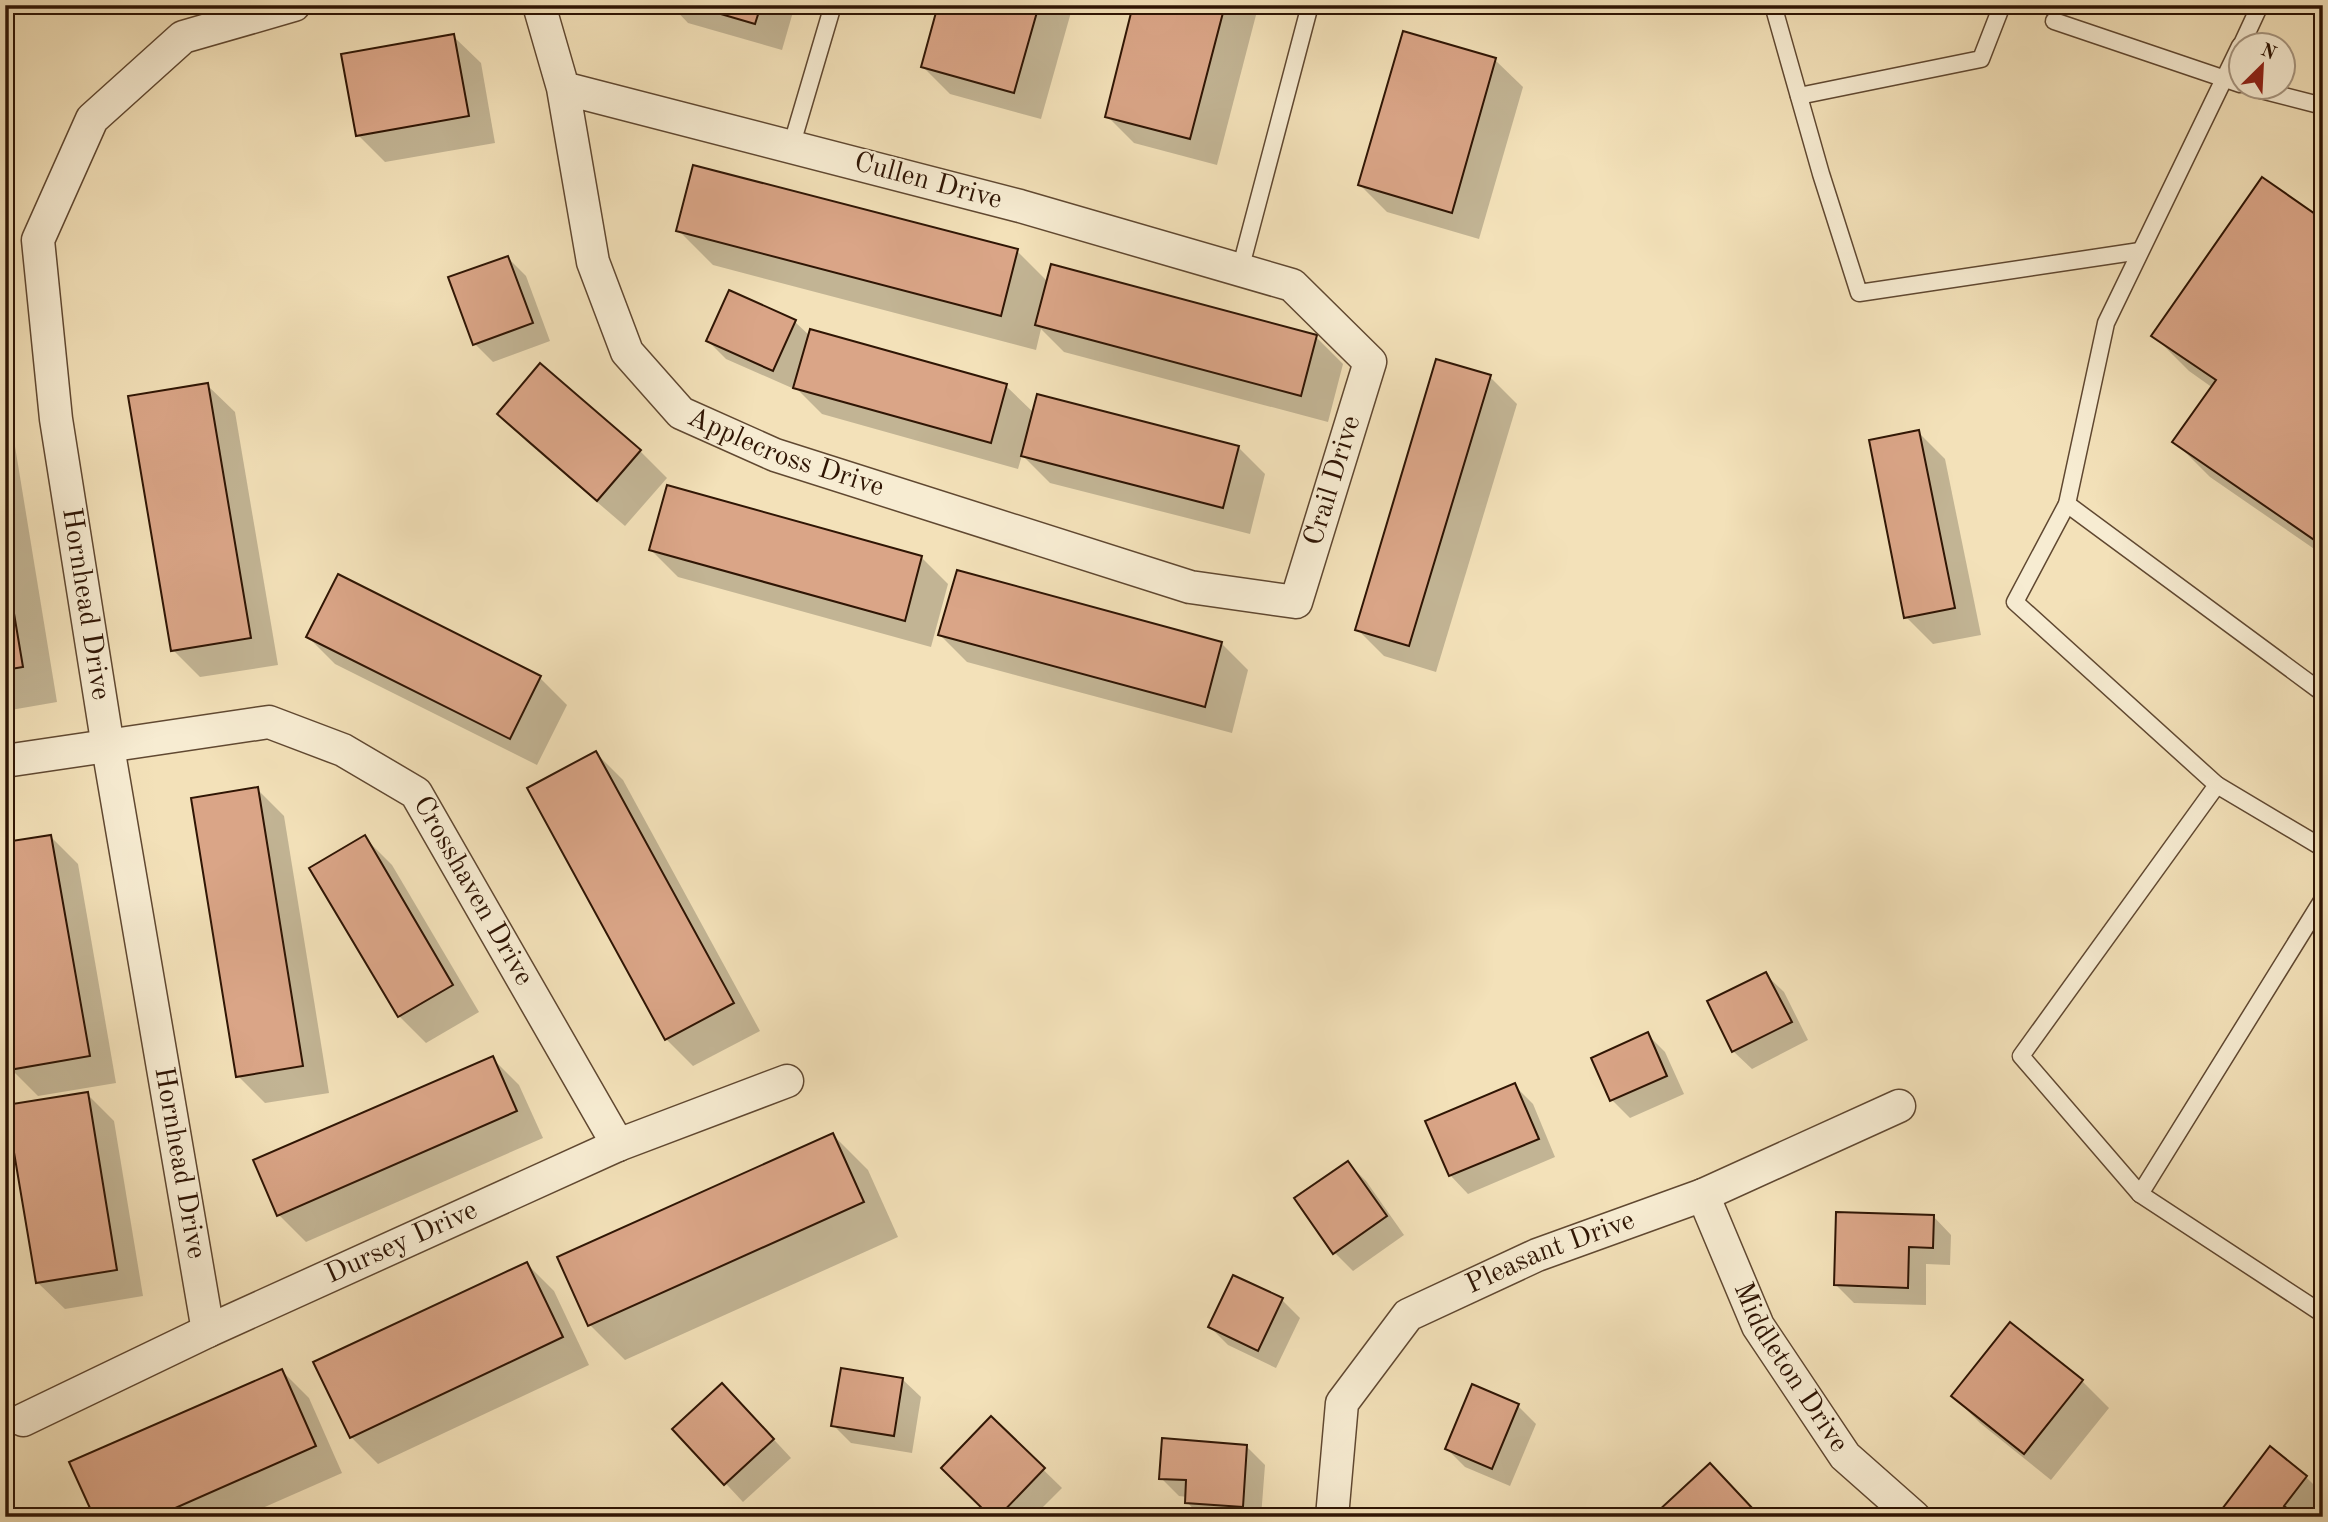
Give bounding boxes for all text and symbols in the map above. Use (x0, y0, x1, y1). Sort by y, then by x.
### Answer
north arrow (2226, 32, 2296, 102)
text: N (2257, 41, 2279, 65)
street label: Cullen Drive (851, 149, 1005, 215)
street label: Applecross Drive (683, 404, 887, 503)
street label: Crail Drive (1300, 412, 1367, 549)
street label: Hornhead Drive (56, 506, 114, 702)
street label: Crosshaven Drive (407, 792, 538, 991)
street label: Hornhead Drive (148, 1065, 210, 1261)
street label: Dursey Drive (322, 1197, 482, 1290)
street label: Pleasant Drive (1462, 1207, 1639, 1300)
street label: Middleton Drive (1728, 1279, 1853, 1458)

